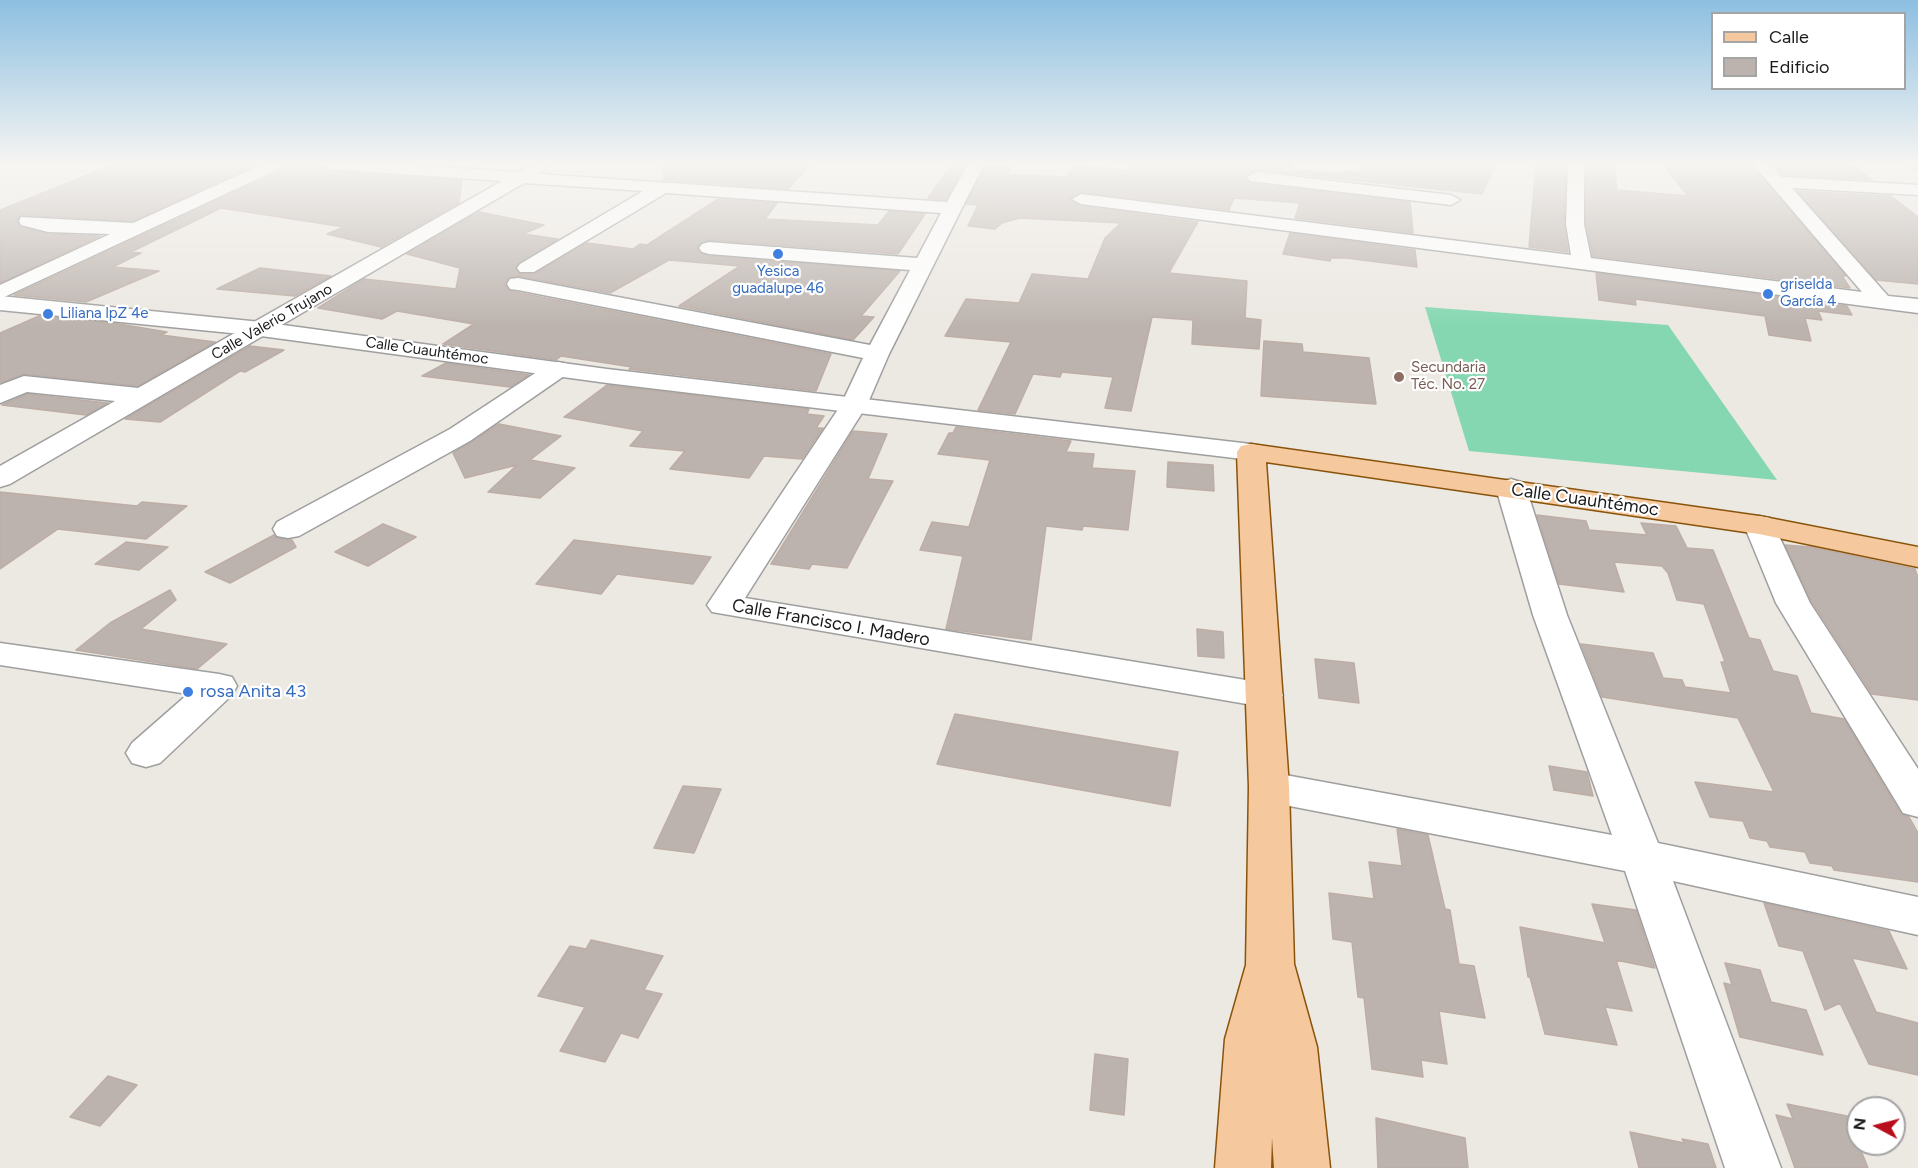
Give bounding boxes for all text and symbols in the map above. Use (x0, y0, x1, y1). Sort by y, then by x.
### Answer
legend (1711, 12, 1906, 90)
text: Calle (1769, 26, 1809, 48)
text: Edificio (1769, 56, 1830, 78)
marker: Yesica guadalupe 46 (771, 247, 785, 261)
place label: Yesica guadalupe 46 (732, 263, 824, 298)
place label: griselda García 4 (1780, 276, 1836, 311)
street label: Calle Valerio Trujano (208, 280, 336, 364)
marker: griselda García 4 (1761, 287, 1775, 301)
place label: Liliana lpZ 4e (60, 305, 148, 323)
marker: Liliana lpZ 4e (41, 307, 55, 321)
street label: Calle Cuauhtémoc (364, 333, 490, 369)
place label: Secundaria Téc. No. 27 (1411, 359, 1486, 394)
marker: Secundaria Téc. No. 27 (1392, 370, 1406, 384)
street label: Calle Cuauhtémoc (1510, 479, 1660, 521)
street label: Calle Francisco I. Madero (730, 595, 932, 651)
place label: rosa Anita 43 (200, 681, 306, 703)
marker: rosa Anita 43 (181, 685, 195, 699)
north arrow (1846, 1096, 1906, 1156)
text: N (1849, 1117, 1870, 1131)

